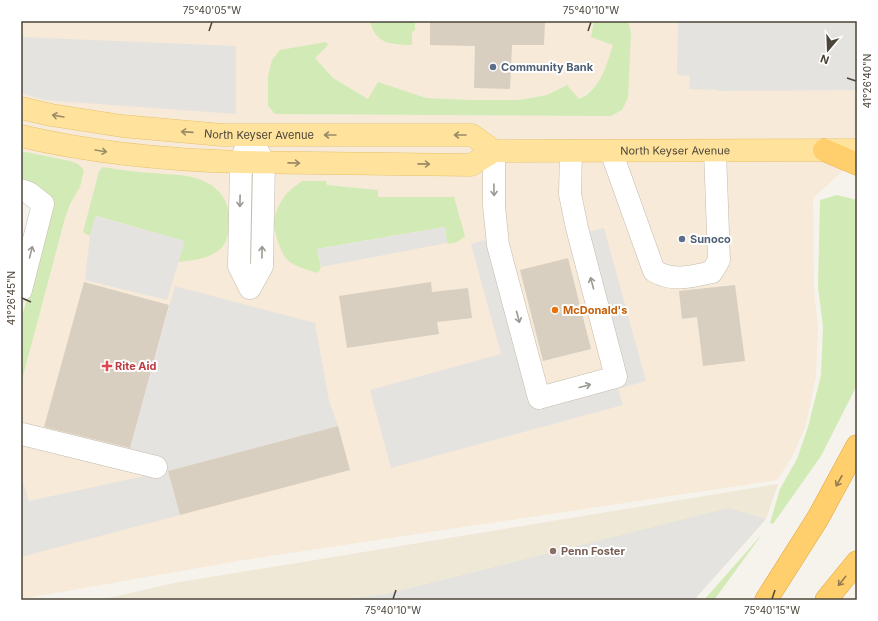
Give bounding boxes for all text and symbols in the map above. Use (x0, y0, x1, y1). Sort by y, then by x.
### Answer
text: 75°40'05"W (183, 4, 241, 16)
text: 75°40'10"W (563, 4, 619, 16)
north arrow (808, 30, 848, 70)
text: N (818, 51, 831, 67)
text: 41°26'40"N (861, 54, 873, 108)
place label: Community Bank (501, 60, 594, 74)
marker: Community Bank (488, 62, 498, 72)
one-way arrow (52, 112, 65, 120)
street label: North Keyser Avenue (203, 126, 314, 142)
one-way arrow (181, 129, 194, 136)
one-way arrow (324, 131, 337, 139)
one-way arrow (454, 131, 467, 139)
street label: North Keyser Avenue (620, 143, 730, 158)
one-way arrow (94, 147, 107, 155)
one-way arrow (287, 159, 300, 167)
one-way arrow (417, 161, 430, 168)
one-way arrow (490, 183, 498, 196)
one-way arrow (236, 194, 244, 207)
place label: Sunoco (690, 232, 731, 246)
marker: Sunoco (677, 234, 687, 244)
one-way arrow (28, 246, 35, 259)
one-way arrow (258, 246, 266, 259)
text: 41°26'45"N (5, 271, 17, 325)
one-way arrow (587, 277, 595, 290)
place label: McDonald's (563, 303, 627, 317)
marker: McDonald's (550, 305, 560, 315)
one-way arrow (515, 311, 522, 324)
place label: Rite Aid (115, 359, 157, 373)
marker: Rite Aid (102, 361, 112, 371)
one-way arrow (578, 381, 591, 389)
one-way arrow (835, 474, 843, 486)
place label: Penn Foster (561, 544, 625, 558)
marker: Penn Foster (548, 546, 558, 556)
one-way arrow (837, 576, 846, 586)
text: 75°40'10"W (365, 604, 421, 616)
text: 75°40'15"W (744, 604, 800, 616)

